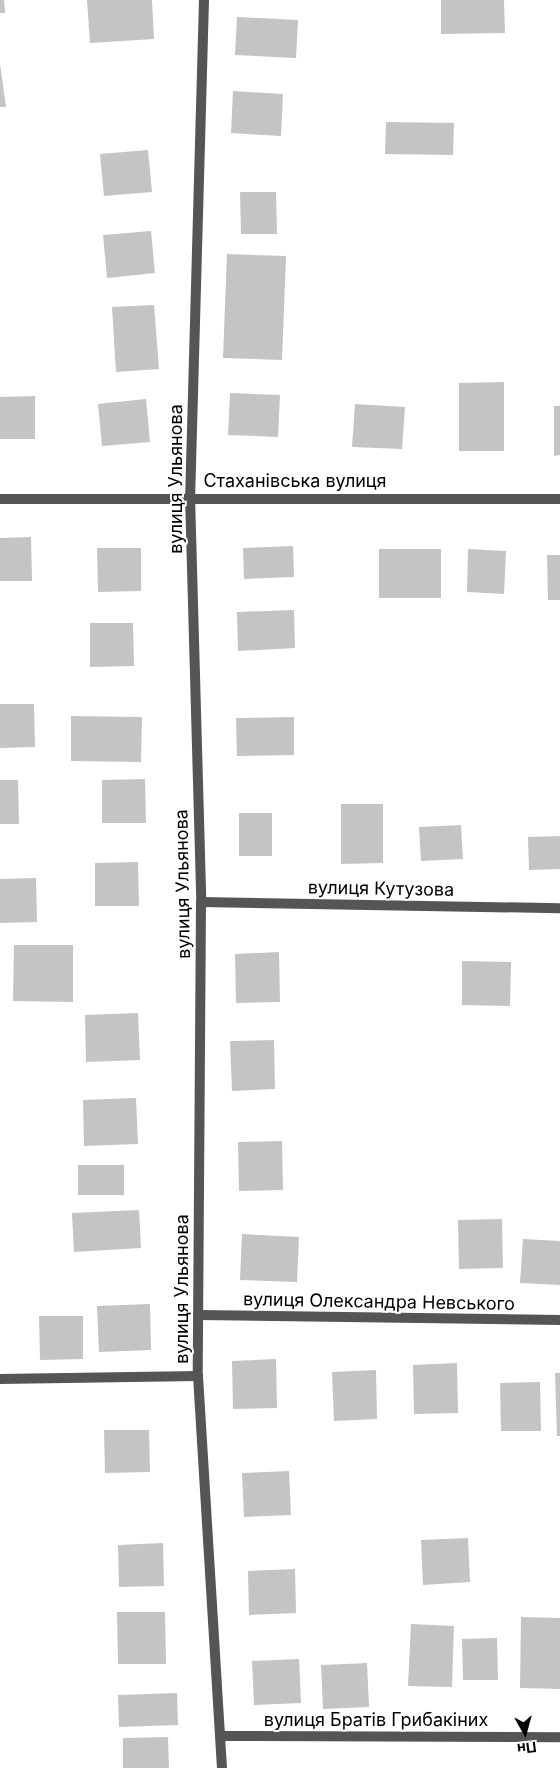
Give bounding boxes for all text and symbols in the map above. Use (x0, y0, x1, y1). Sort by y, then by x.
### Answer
street label: вулиця Ульянова (165, 404, 187, 554)
street label: Стаханівська вулиця (203, 470, 387, 492)
street label: вулиця Ульянова (171, 809, 195, 959)
street label: вулиця Кутузова (308, 877, 454, 901)
street label: вулиця Ульянова (171, 1214, 193, 1364)
street label: вулиця Олександра Невського (243, 1289, 515, 1315)
north arrow (500, 1708, 550, 1758)
street label: вулиця Братів Грибакіних (264, 1709, 488, 1731)
text: Пн (516, 1739, 537, 1758)

